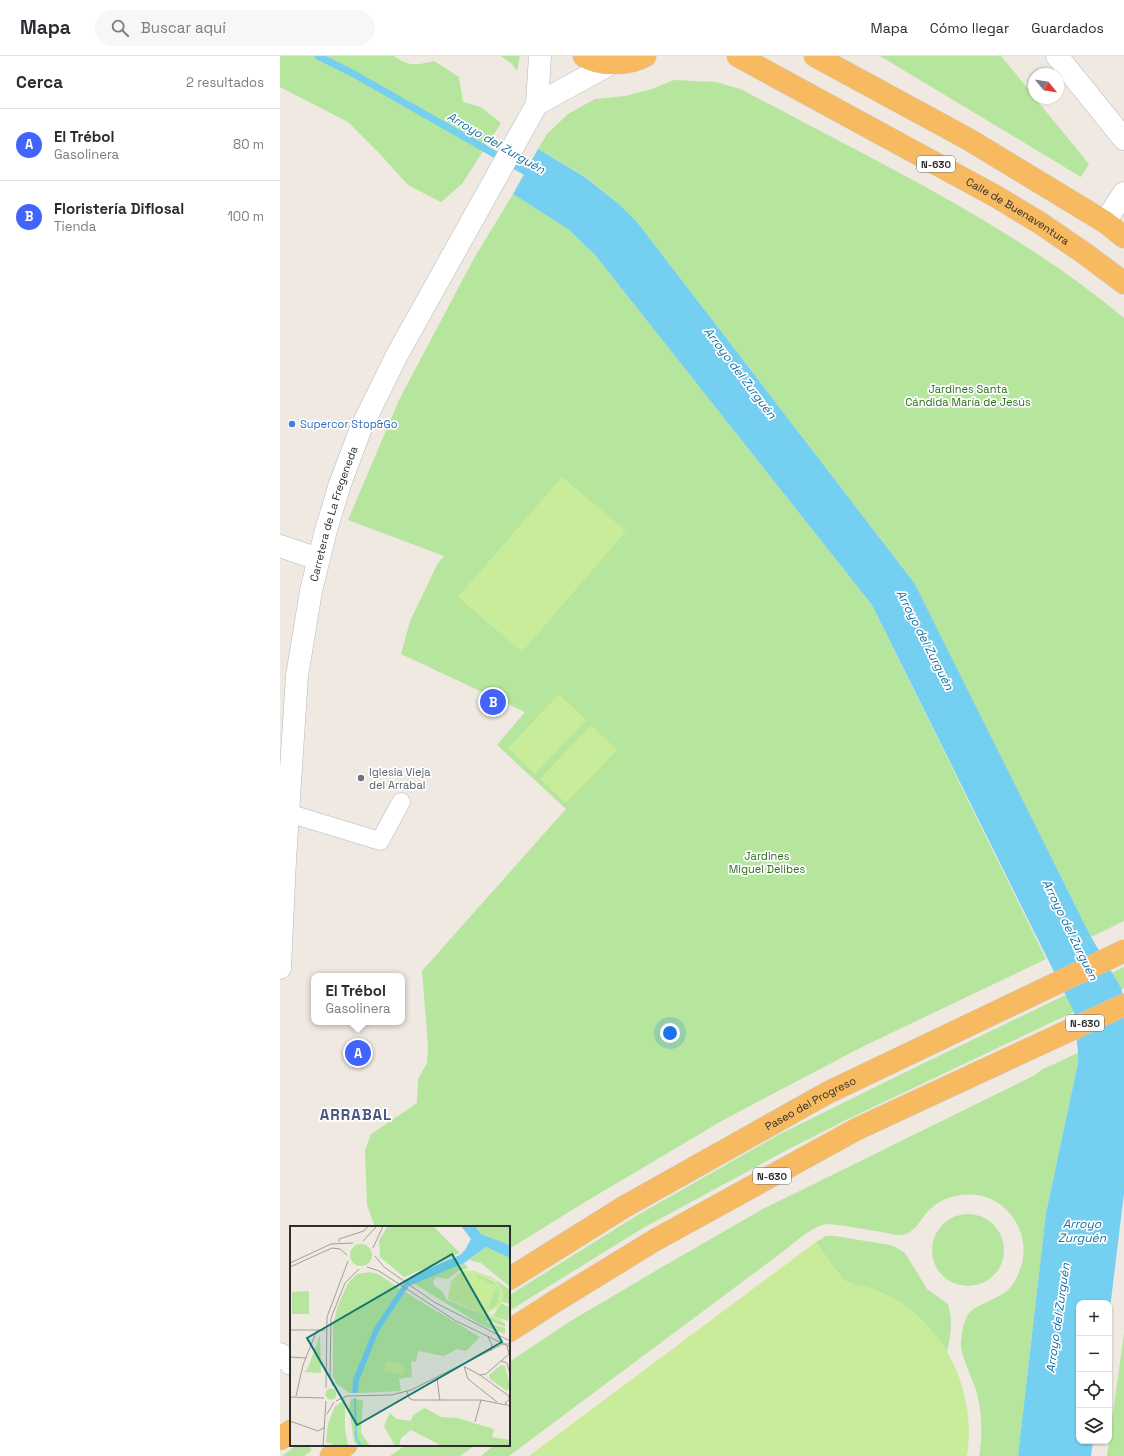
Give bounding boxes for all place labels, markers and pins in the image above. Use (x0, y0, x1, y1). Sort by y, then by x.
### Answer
place label: Supercor Stop&Go (300, 417, 398, 431)
marker: Supercor Stop&Go (287, 419, 297, 429)
pin: B (480, 687, 506, 717)
place label: Iglesia Vieja del Arrabal (369, 765, 431, 792)
marker: Iglesia Vieja del Arrabal (356, 773, 366, 783)
pin: A (345, 1038, 371, 1068)

